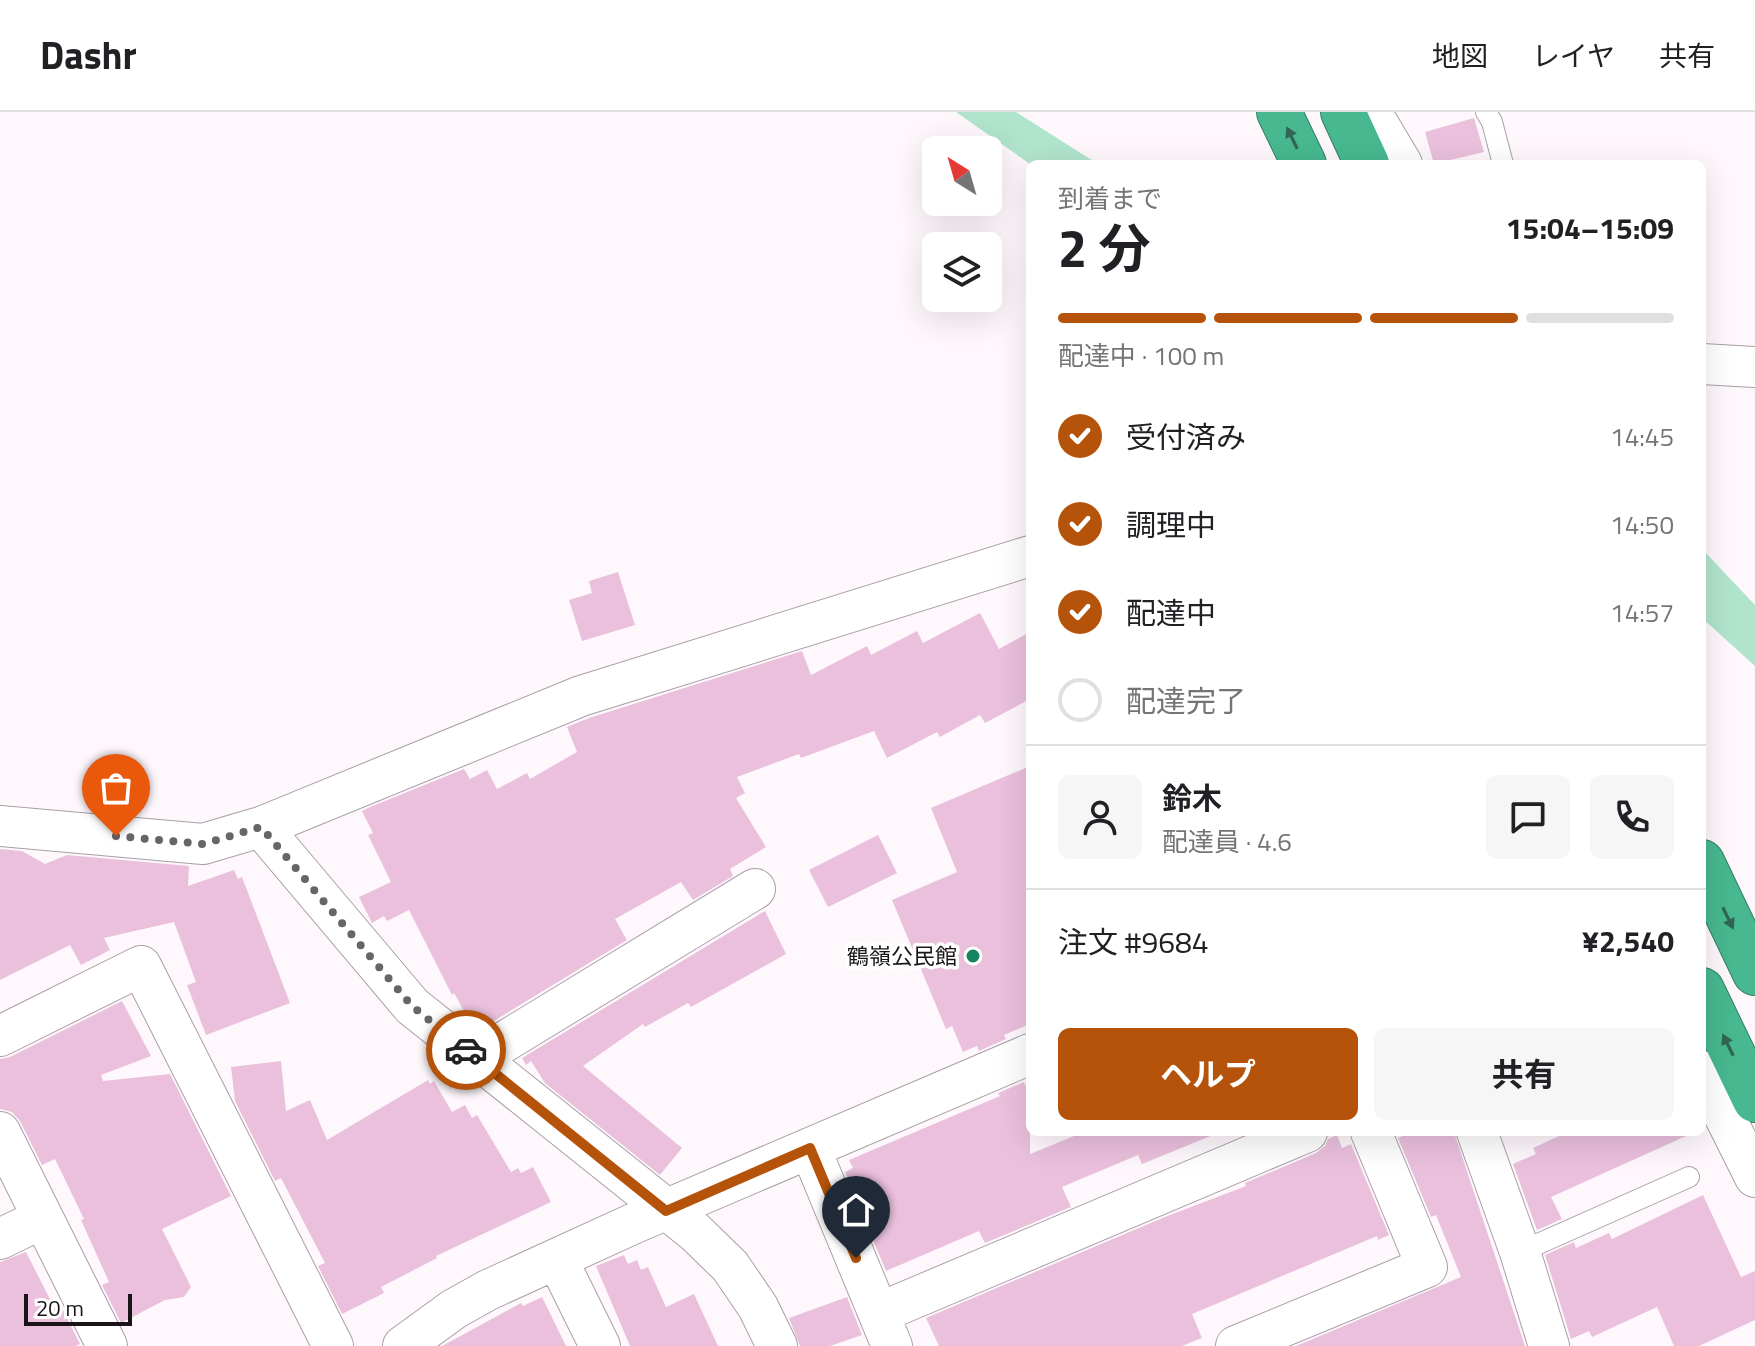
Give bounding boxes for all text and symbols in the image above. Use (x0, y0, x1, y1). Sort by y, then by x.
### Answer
text: Dashr (40, 26, 137, 84)
text: 地図 (1432, 34, 1488, 77)
text: レイヤ (1532, 34, 1615, 77)
text: 共有 (1659, 34, 1715, 77)
one-way arrow (1285, 126, 1299, 150)
north arrow (922, 136, 1002, 216)
map controls (922, 136, 1002, 312)
text: 到着まで (1058, 179, 1162, 218)
text: 15:04–15:09 (1506, 205, 1674, 251)
text: 2 分 (1058, 208, 1151, 287)
button: layers (922, 232, 1002, 312)
text: 配達中 · 100 m (1058, 336, 1224, 375)
icon: check (1058, 414, 1102, 458)
text: 受付済み (1126, 414, 1246, 460)
text: 14:45 (1610, 417, 1674, 456)
icon: check (1058, 502, 1102, 546)
text: 調理中 (1126, 502, 1216, 548)
text: 14:50 (1610, 505, 1674, 544)
icon: check (1058, 590, 1102, 634)
text: 配達中 (1126, 590, 1216, 636)
text: 14:57 (1610, 593, 1674, 632)
text: 配達完了 (1126, 678, 1246, 724)
pin (82, 754, 150, 836)
icon: bag (94, 766, 138, 810)
button: person (1058, 775, 1142, 859)
text: 鈴木 (1162, 775, 1222, 821)
button: chat (1486, 775, 1570, 859)
button: phone (1590, 775, 1674, 859)
text: 配達員 · 4.6 (1162, 822, 1292, 861)
one-way arrow (1722, 906, 1735, 929)
text: ¥2,540 (1582, 918, 1674, 964)
text: 注文 #9684 (1058, 919, 1209, 965)
place label: 鶴嶺公民館 (847, 939, 957, 973)
marker: 鶴嶺公民館 (964, 947, 982, 965)
courier (426, 1010, 506, 1090)
icon: car (444, 1028, 488, 1072)
button: ヘルプ (1058, 1028, 1358, 1120)
button: 共有 (1374, 1028, 1674, 1120)
one-way arrow (1722, 1033, 1735, 1056)
pin (822, 1176, 890, 1258)
icon: home (834, 1188, 878, 1232)
scale bar (24, 1290, 132, 1326)
text: 20 m (36, 1291, 84, 1325)

